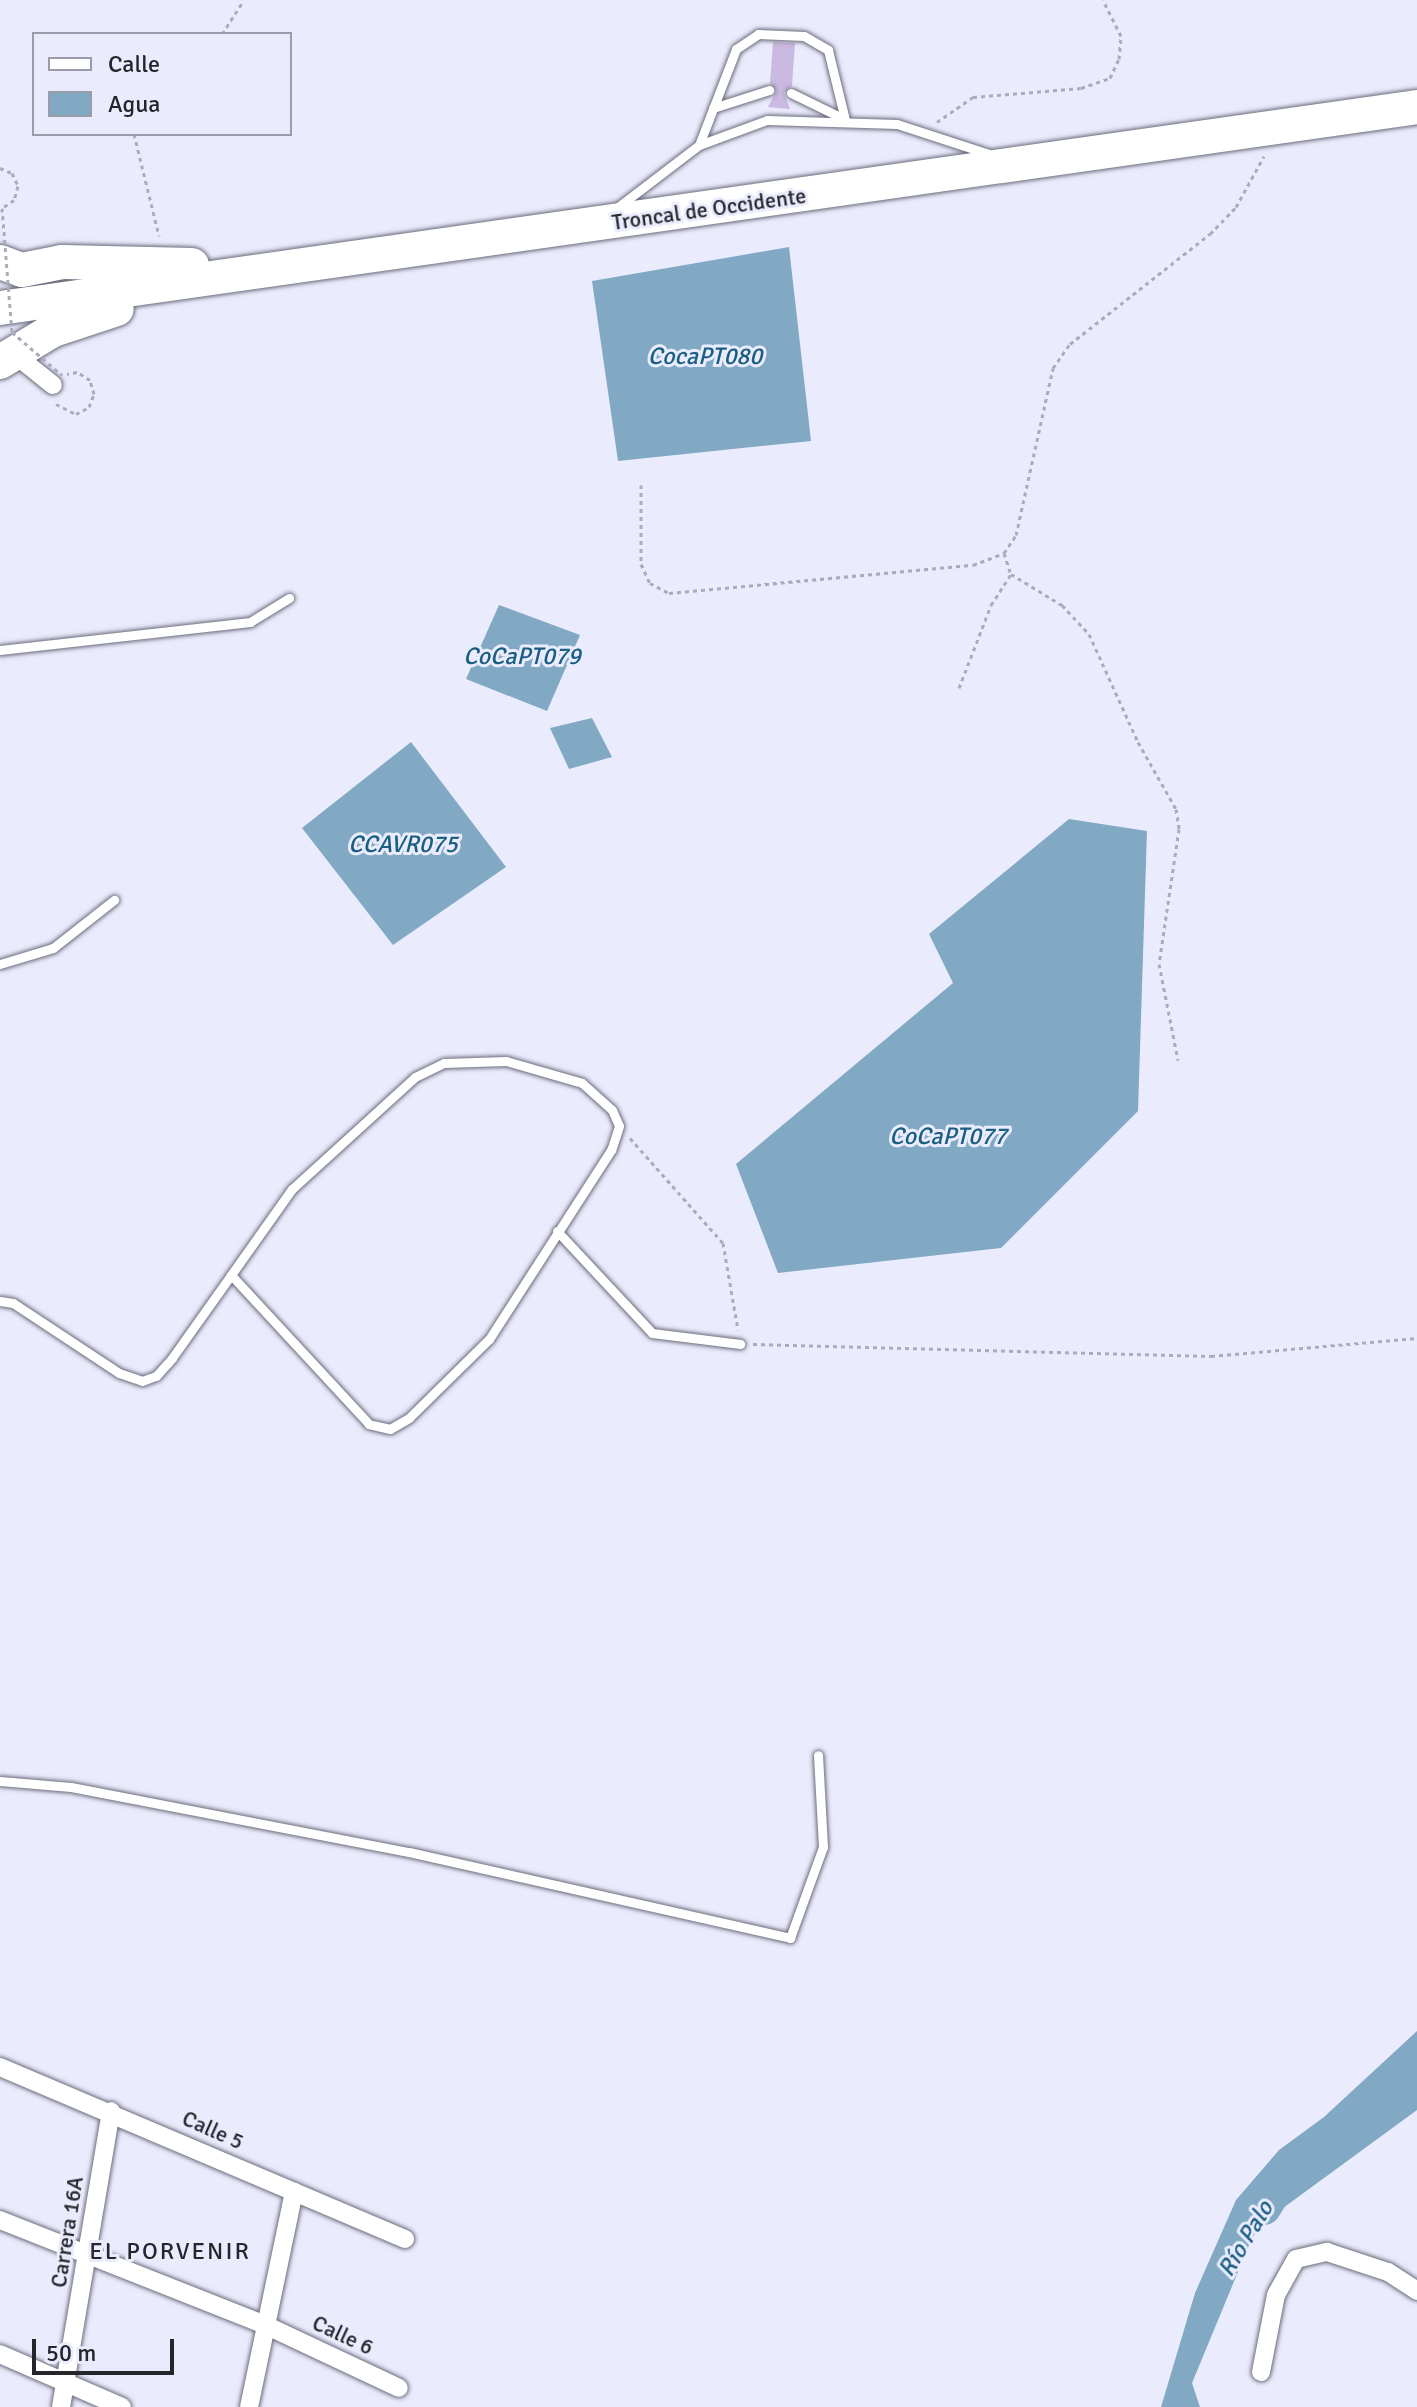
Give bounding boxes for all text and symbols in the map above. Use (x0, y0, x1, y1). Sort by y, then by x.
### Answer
legend (32, 32, 292, 136)
text: Calle (108, 49, 160, 79)
text: Agua (108, 89, 160, 119)
street label: Troncal de Occidente (610, 182, 808, 236)
water label: CocaPT080 (648, 343, 762, 371)
water label: CoCaPT079 (463, 643, 581, 671)
water label: CCAVR075 (348, 831, 458, 859)
water label: CoCaPT077 (889, 1123, 1007, 1151)
street label: Calle 5 (178, 2105, 248, 2155)
street label: Carrera 16A (45, 2175, 89, 2289)
water label: Río Palo (1212, 2196, 1280, 2282)
district label: EL PORVENIR (89, 2238, 251, 2266)
street label: Calle 6 (308, 2309, 378, 2361)
scale bar (36, 2323, 178, 2373)
text: 50 m (46, 2338, 96, 2368)

